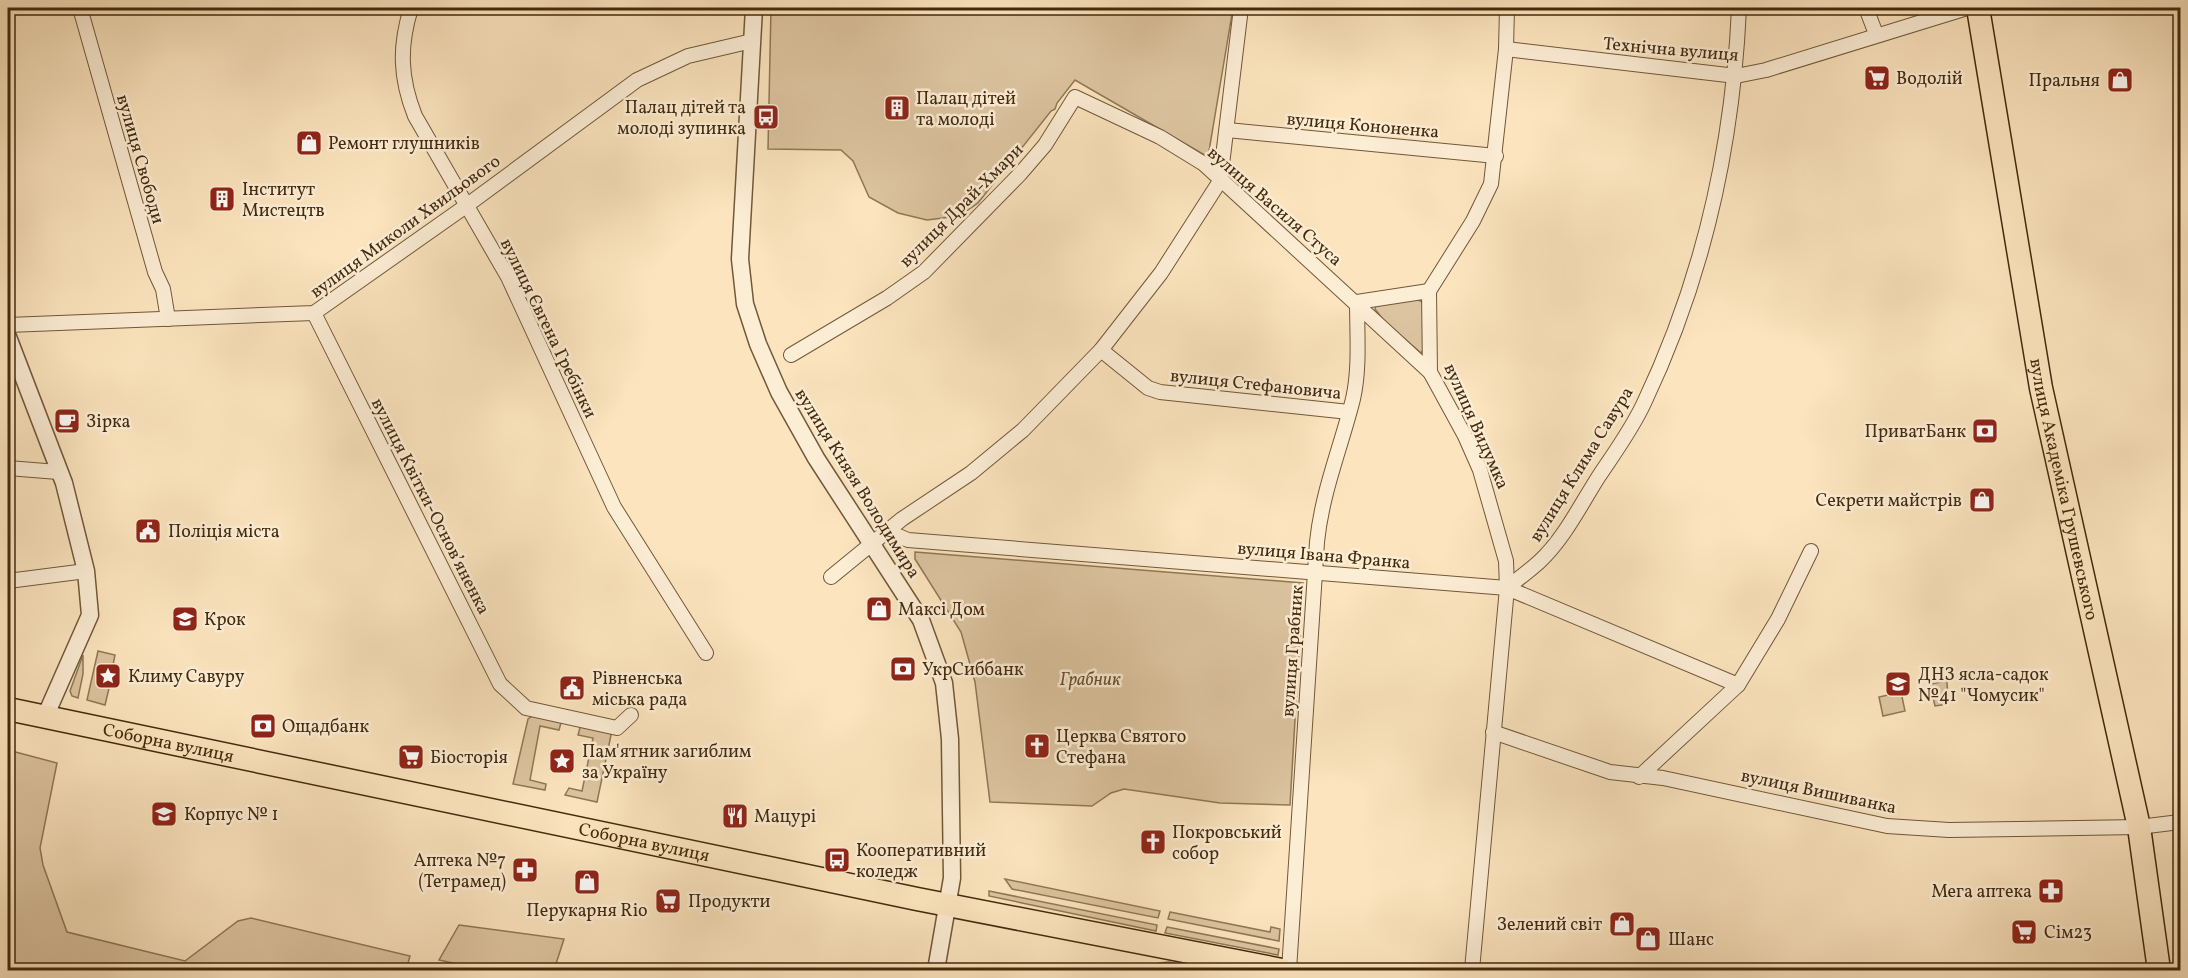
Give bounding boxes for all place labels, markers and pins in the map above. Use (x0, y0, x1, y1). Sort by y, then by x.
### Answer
supermarket icon: Водолій (1862, 63, 1892, 93)
shop icon: Пральня (2105, 65, 2135, 95)
place label: Водолій (1896, 67, 1963, 92)
place label: Пральня (2028, 69, 2100, 94)
place label: Палац дітей та молоді (916, 87, 1016, 133)
building icon: Палац дітей та молоді (882, 93, 912, 123)
place label: Палац дітей та молоді зупинка (617, 96, 746, 142)
bus stop icon: Палац дітей та молоді зупинка (751, 102, 781, 132)
shop icon: Ремонт глушників (294, 128, 324, 158)
place label: Ремонт глушників (328, 132, 480, 157)
place label: Інститут Мистецтв (242, 178, 325, 224)
building icon: Інститут Мистецтв (207, 184, 237, 214)
cafe icon: Зірка (52, 406, 82, 436)
place label: Зірка (86, 410, 131, 435)
bank icon: ПриватБанк (1970, 416, 2000, 446)
place label: ПриватБанк (1864, 420, 1966, 445)
shop icon: Секрети майстрів (1967, 485, 1997, 515)
place label: Секрети майстрів (1816, 489, 1962, 514)
public building icon: Поліція міста (133, 516, 163, 546)
place label: Поліція міста (168, 520, 280, 545)
shop icon: Максі Дом (864, 594, 894, 624)
place label: Максі Дом (898, 598, 985, 623)
school or university icon: Крок (170, 604, 200, 634)
place label: Крок (204, 608, 246, 633)
bank icon: УкрСиббанк (888, 654, 918, 684)
place label: УкрСиббанк (922, 658, 1024, 683)
place icon: Климу Савуру (93, 661, 123, 691)
place label: ДНЗ ясла-садок №41 "Чомусик" (1918, 663, 2049, 709)
place label: Климу Савуру (128, 665, 245, 690)
place label: Рівненська міська рада (592, 667, 687, 713)
school or university icon: ДНЗ ясла-садок №41 "Чомусик" (1883, 669, 1913, 699)
public building icon: Рівненська міська рада (557, 673, 587, 703)
bank icon: Ощадбанк (248, 711, 278, 741)
place label: Ощадбанк (282, 715, 369, 740)
place label: Церква Святого Стефана (1056, 725, 1186, 771)
church icon: Церква Святого Стефана (1022, 731, 1052, 761)
place label: Пам'ятник загиблим за Україну (582, 740, 751, 786)
supermarket icon: Біосторія (396, 742, 426, 772)
place label: Біосторія (430, 746, 508, 771)
place icon: Пам'ятник загиблим за Україну (547, 746, 577, 776)
school or university icon: Корпус № 1 (149, 799, 179, 829)
restaurant icon: Мацурі (720, 801, 750, 831)
place label: Корпус № 1 (184, 803, 278, 828)
place label: Мацурі (754, 805, 816, 830)
place label: Покровський собор (1172, 821, 1282, 867)
church icon: Покровський собор (1138, 827, 1168, 857)
place label: Кооперативний коледж (856, 839, 986, 885)
bus stop icon: Кооперативний коледж (822, 845, 852, 875)
place label: Аптека №7 (Тетрамед) (413, 849, 506, 895)
pharmacy icon: Аптека №7 (Тетрамед) (510, 855, 540, 885)
shop icon: Перукарня Rio (572, 867, 602, 897)
pharmacy icon: Мега аптека (2036, 876, 2066, 906)
place label: Мега аптека (1931, 880, 2032, 905)
supermarket icon: Продукти (653, 886, 683, 916)
place label: Продукти (688, 890, 771, 915)
place label: Перукарня Rio (526, 899, 648, 924)
shop icon: Зелений світ (1607, 909, 1637, 939)
place label: Зелений світ (1497, 913, 1602, 938)
supermarket icon: Сім23 (2009, 917, 2039, 947)
place label: Сім23 (2044, 921, 2092, 946)
shop icon: Шанс (1633, 924, 1663, 954)
place label: Шанс (1668, 928, 1714, 953)

